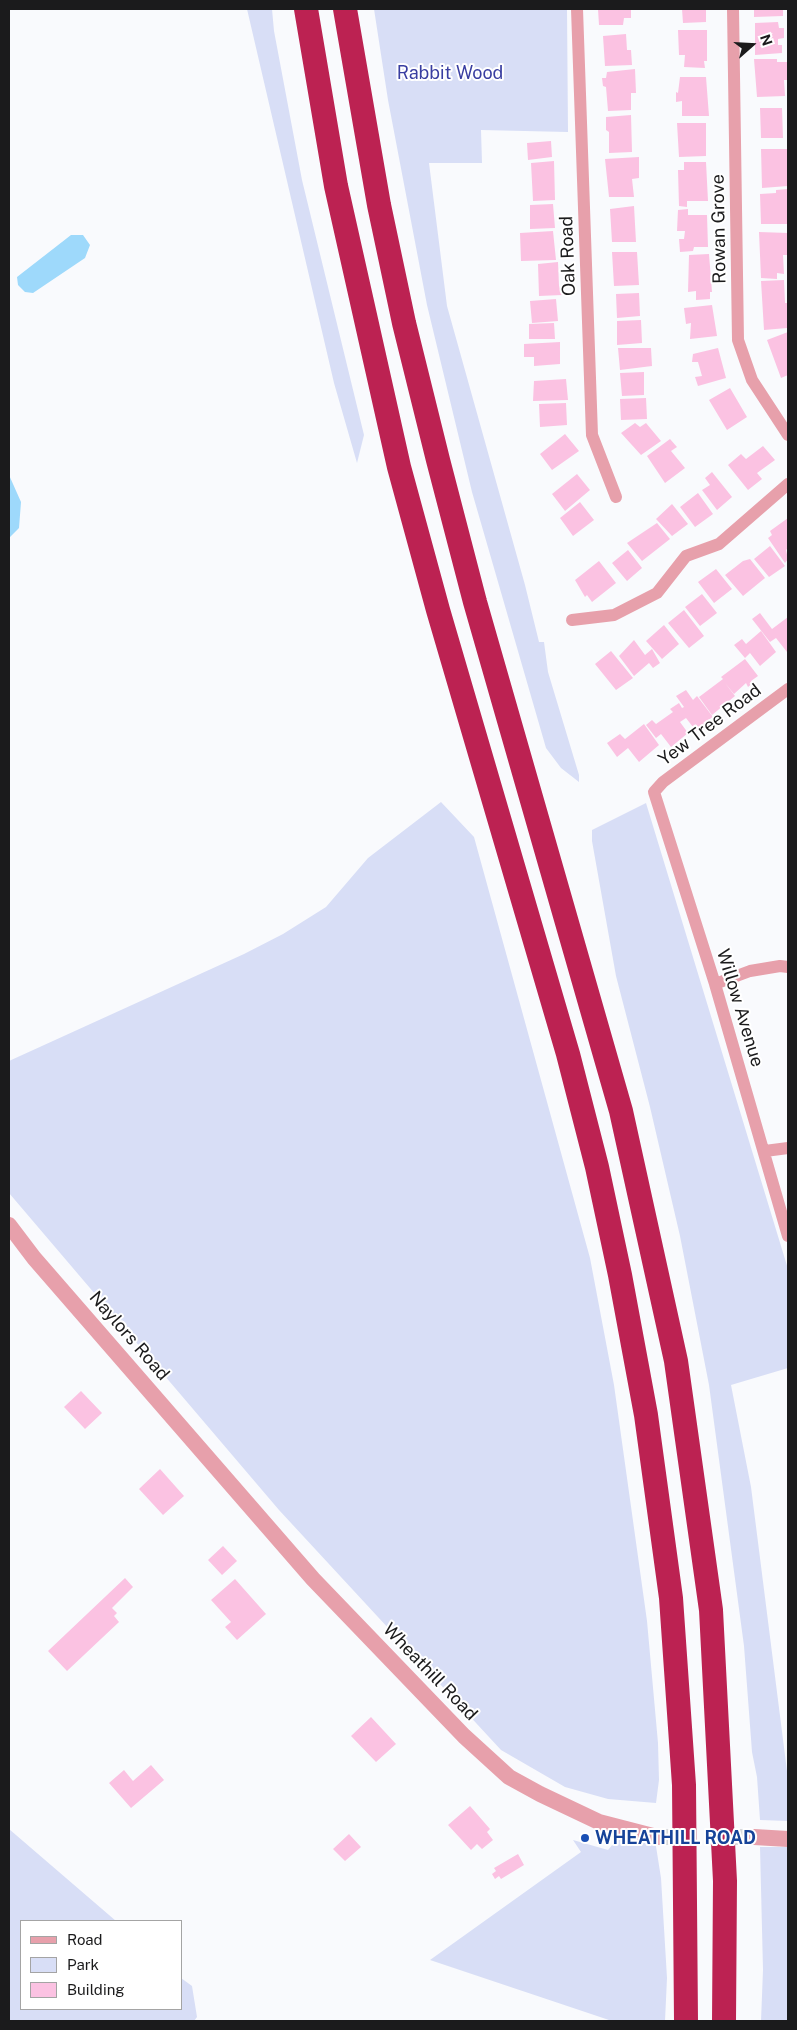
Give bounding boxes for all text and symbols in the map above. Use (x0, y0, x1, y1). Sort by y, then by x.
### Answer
north arrow (727, 20, 777, 70)
text: N (757, 32, 776, 48)
park label: Rabbit Wood (397, 62, 503, 84)
street label: Rowan Grove (707, 174, 731, 284)
street label: Oak Road (556, 216, 580, 296)
street label: Yew Tree Road (655, 679, 765, 771)
street label: Willow Avenue (712, 946, 768, 1070)
street label: Naylors Road (84, 1287, 174, 1385)
street label: Wheathill Road (378, 1619, 482, 1725)
place label: WHEATHILL ROAD (595, 1827, 756, 1849)
marker: WHEATHILL ROAD (579, 1832, 591, 1844)
legend (20, 1920, 182, 2010)
text: Road (67, 1931, 103, 1948)
text: Park (67, 1956, 99, 1973)
text: Building (67, 1981, 125, 1998)

